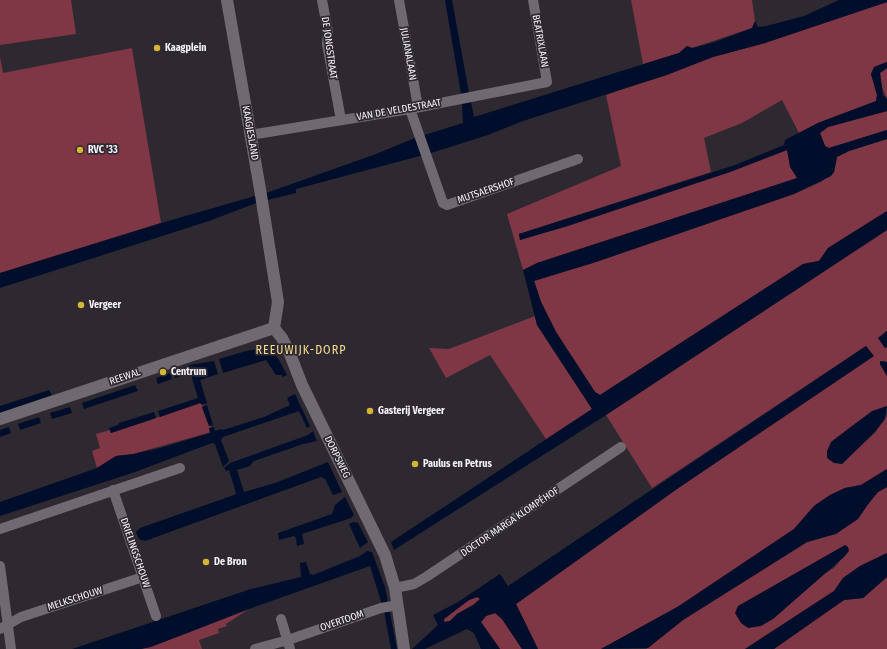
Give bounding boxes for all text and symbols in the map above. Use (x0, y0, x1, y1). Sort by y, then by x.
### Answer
street label: BEATRIXLAAN (529, 14, 551, 68)
street label: DE JONGSTRAAT (319, 16, 339, 80)
street label: JULIANALAAN (397, 27, 419, 81)
place label: Kaagplein (165, 42, 206, 54)
marker: Kaagplein (152, 43, 162, 53)
street label: VAN DE VELDESTRAAT (356, 97, 442, 123)
street label: KAAGJESLAND (239, 105, 261, 161)
place label: RVC '33 (88, 144, 118, 156)
marker: RVC '33 (75, 145, 85, 155)
street label: MUTSAERSHOF (456, 176, 516, 206)
place label: Vergeer (89, 299, 121, 311)
marker: Vergeer (76, 300, 86, 310)
district label: REEUWIJK-DORP (256, 344, 346, 358)
street label: REEWAL (108, 366, 142, 388)
place label: Centrum (171, 366, 206, 378)
marker: Centrum (158, 367, 168, 377)
place label: Gasterij Vergeer (378, 405, 445, 417)
marker: Gasterij Vergeer (365, 406, 375, 416)
street label: DORPSWEG (322, 434, 352, 480)
place label: Paulus en Petrus (423, 458, 492, 470)
marker: Paulus en Petrus (410, 459, 420, 469)
street label: DOCTOR MARGA KLOMPÉHOF (459, 485, 561, 559)
street label: DRIELINGSCHOUW (117, 516, 153, 590)
place label: De Bron (214, 556, 247, 568)
marker: De Bron (201, 557, 211, 567)
street label: MELKSCHOUW (46, 584, 104, 614)
street label: OVERTOOM (319, 608, 365, 634)

